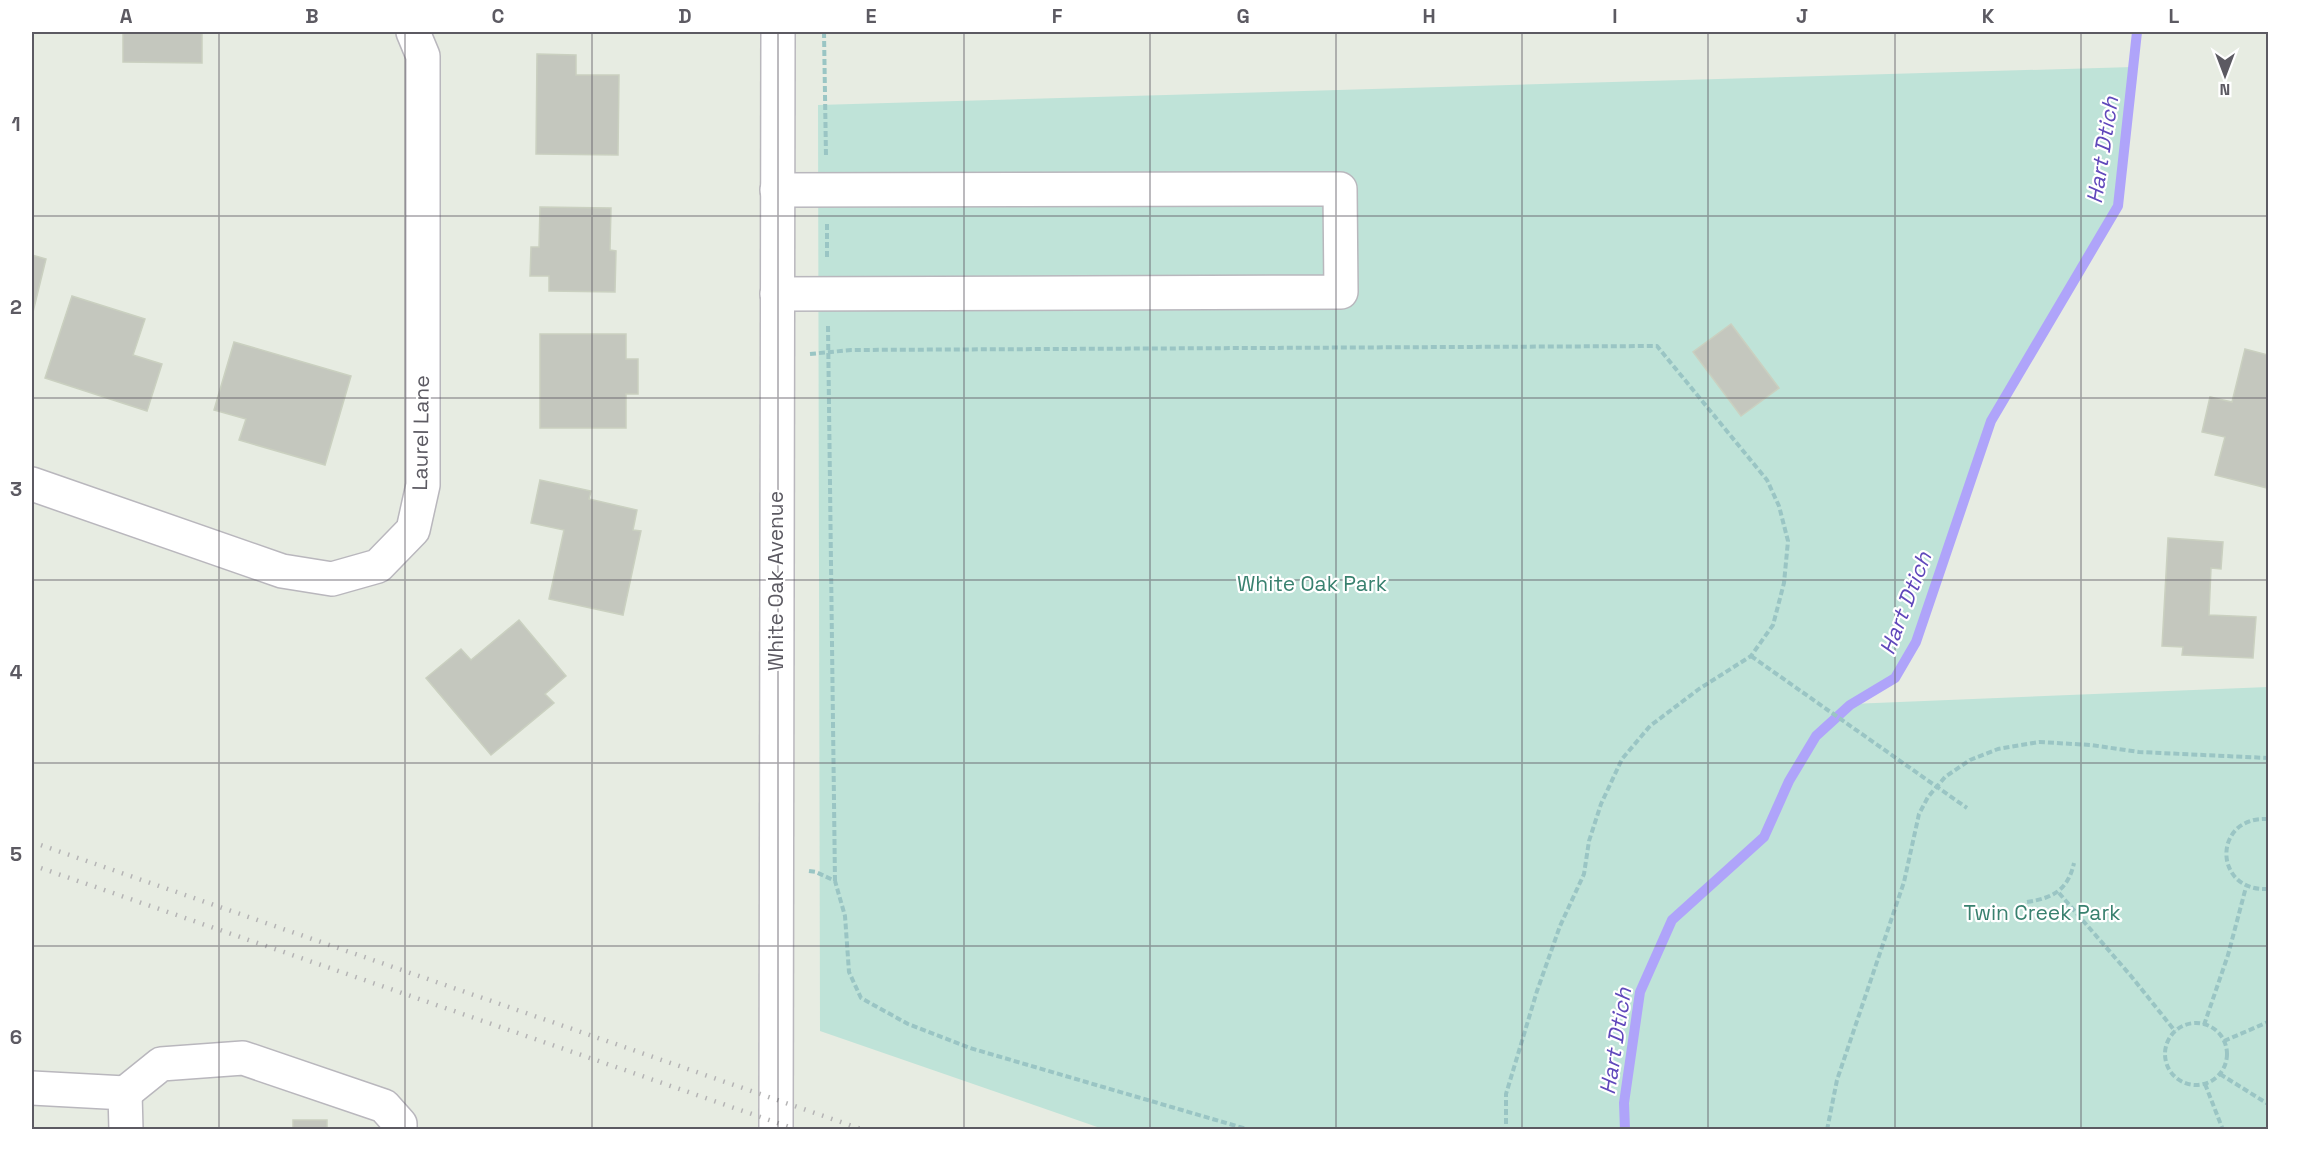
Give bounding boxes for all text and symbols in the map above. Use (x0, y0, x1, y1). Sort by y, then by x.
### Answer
text: A (120, 3, 133, 29)
text: B (305, 3, 319, 29)
text: C (492, 3, 505, 29)
text: D (678, 3, 692, 29)
text: E (865, 3, 877, 29)
text: F (1052, 3, 1063, 29)
text: G (1236, 3, 1250, 29)
text: H (1422, 3, 1436, 29)
text: I (1612, 3, 1618, 29)
text: J (1796, 3, 1808, 29)
text: K (1982, 3, 1995, 29)
text: L (2169, 3, 2180, 29)
north arrow (2195, 45, 2255, 105)
text: N (2220, 79, 2230, 100)
water label: Hart Dtich (2080, 94, 2124, 205)
text: 1 (11, 111, 21, 137)
text: 2 (10, 294, 22, 320)
street label: Laurel Lane (406, 375, 435, 491)
text: 3 (10, 476, 22, 502)
street label: White Oak Avenue (762, 491, 789, 671)
water label: Hart Dtich (1873, 547, 1938, 658)
park label: White Oak Park (1237, 570, 1387, 597)
text: 4 (10, 659, 23, 685)
text: 5 (10, 841, 22, 867)
park label: Twin Creek Park (1963, 899, 2121, 926)
water label: Hart Dtich (1593, 985, 1637, 1096)
text: 6 (10, 1024, 22, 1050)

